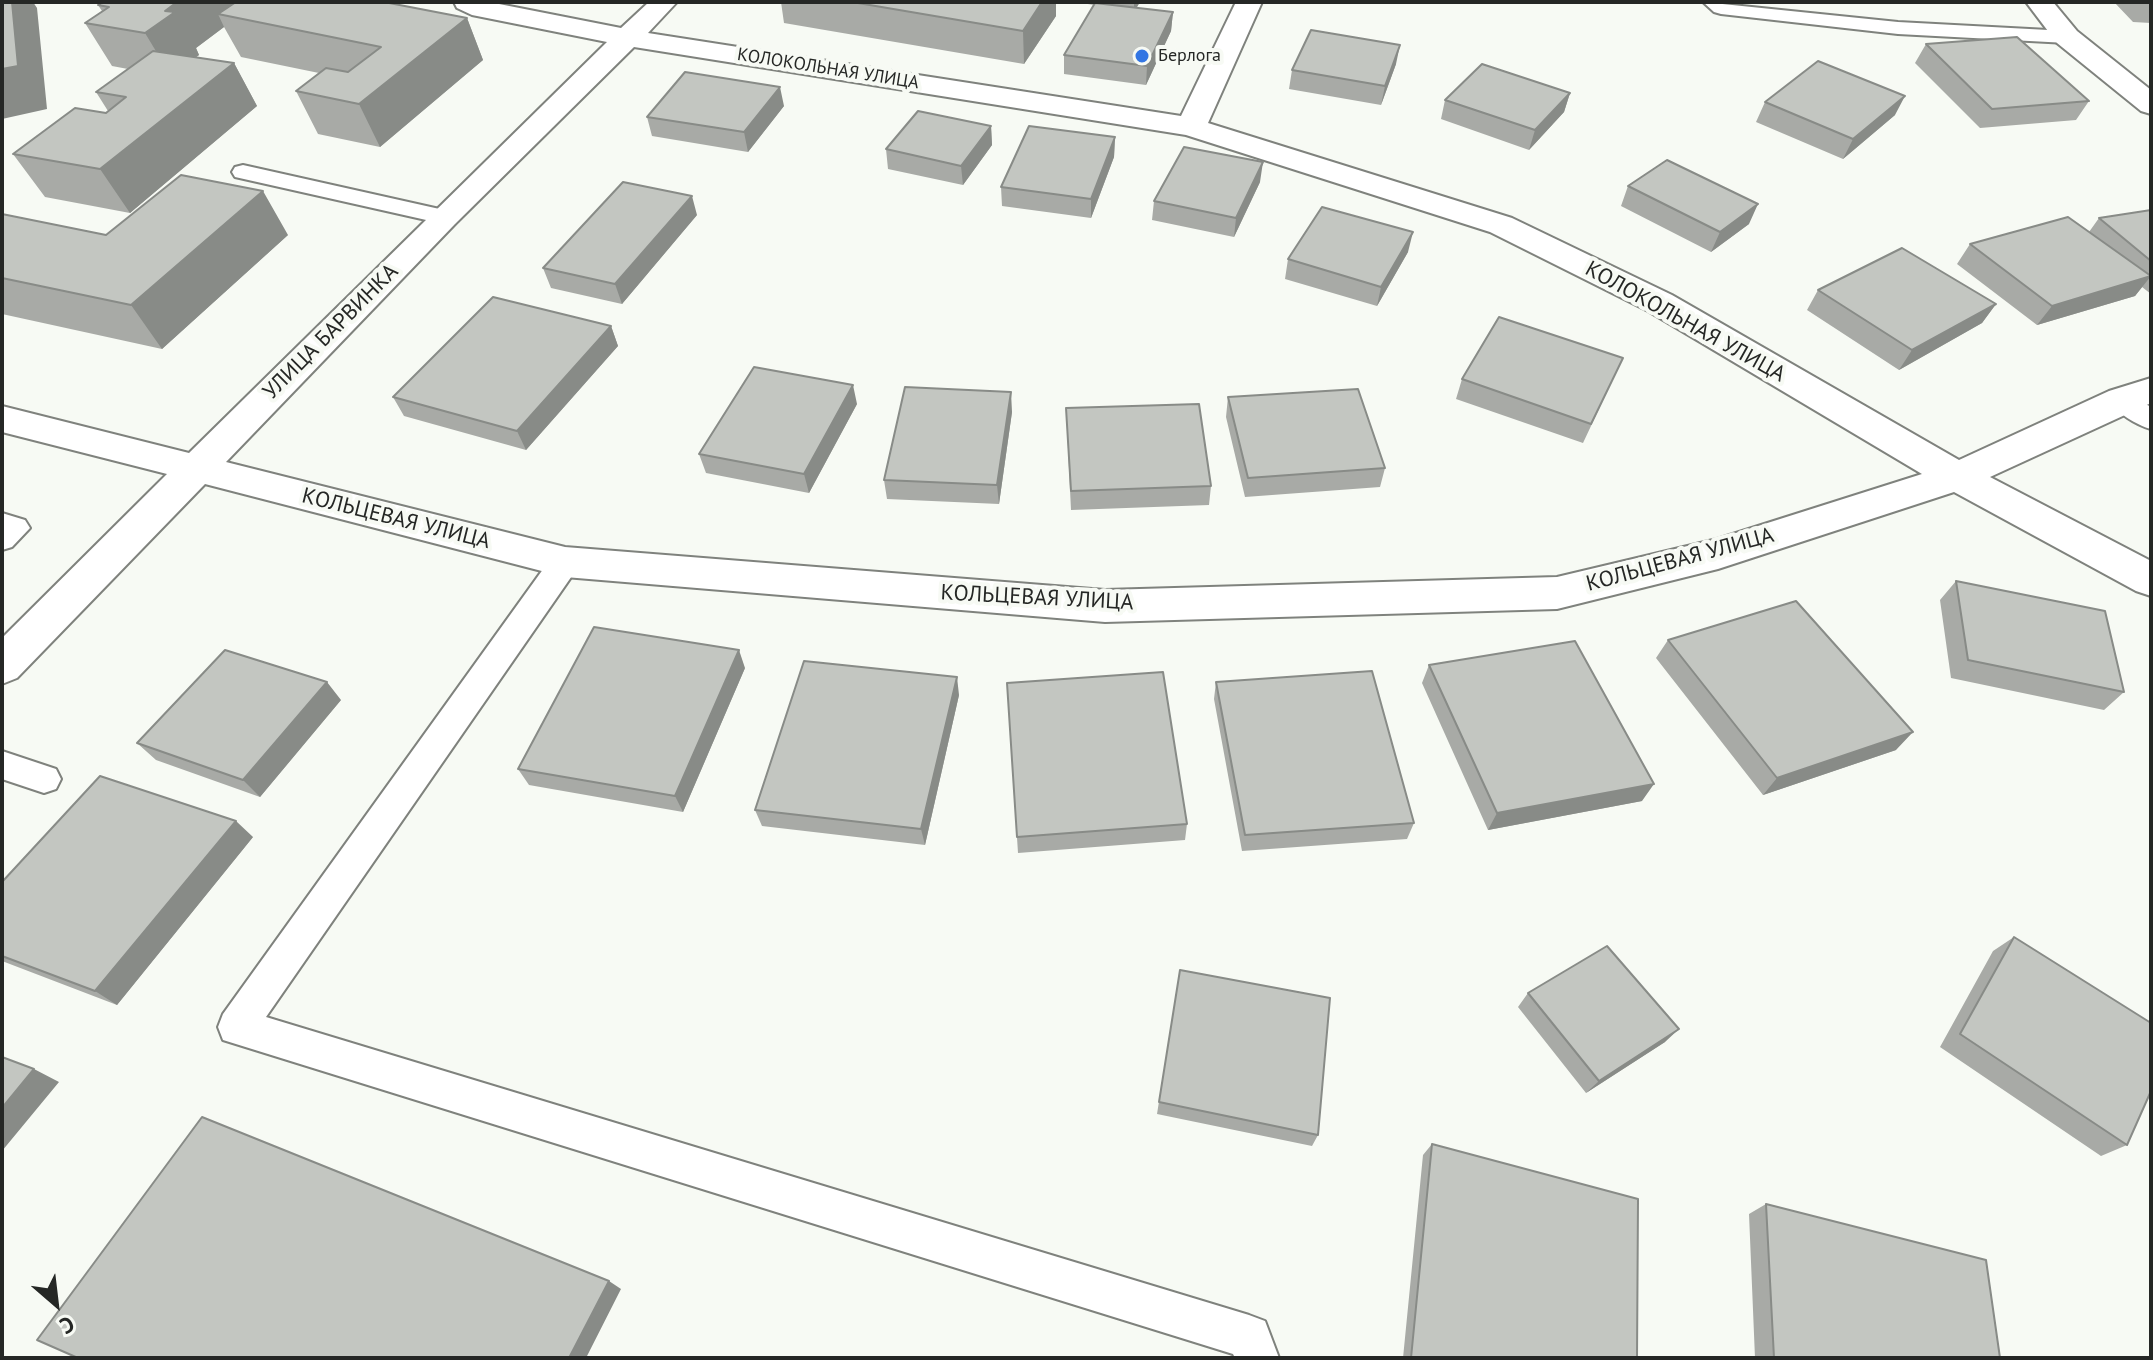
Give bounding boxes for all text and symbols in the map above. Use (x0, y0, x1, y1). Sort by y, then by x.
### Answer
street label: КОЛОКОЛЬНАЯ УЛИЦА (736, 44, 920, 94)
place label: Берлога (1158, 45, 1221, 67)
marker: Берлога (1133, 47, 1151, 65)
street label: КОЛОКОЛЬНАЯ УЛИЦА (1580, 256, 1790, 388)
street label: УЛИЦА БАРВИНКА (258, 259, 404, 405)
street label: КОЛЬЦЕВАЯ УЛИЦА (299, 483, 493, 555)
street label: КОЛЬЦЕВАЯ УЛИЦА (1583, 522, 1777, 598)
street label: КОЛЬЦЕВАЯ УЛИЦА (940, 580, 1134, 616)
north arrow (16, 1264, 96, 1344)
text: С (55, 1310, 79, 1340)

